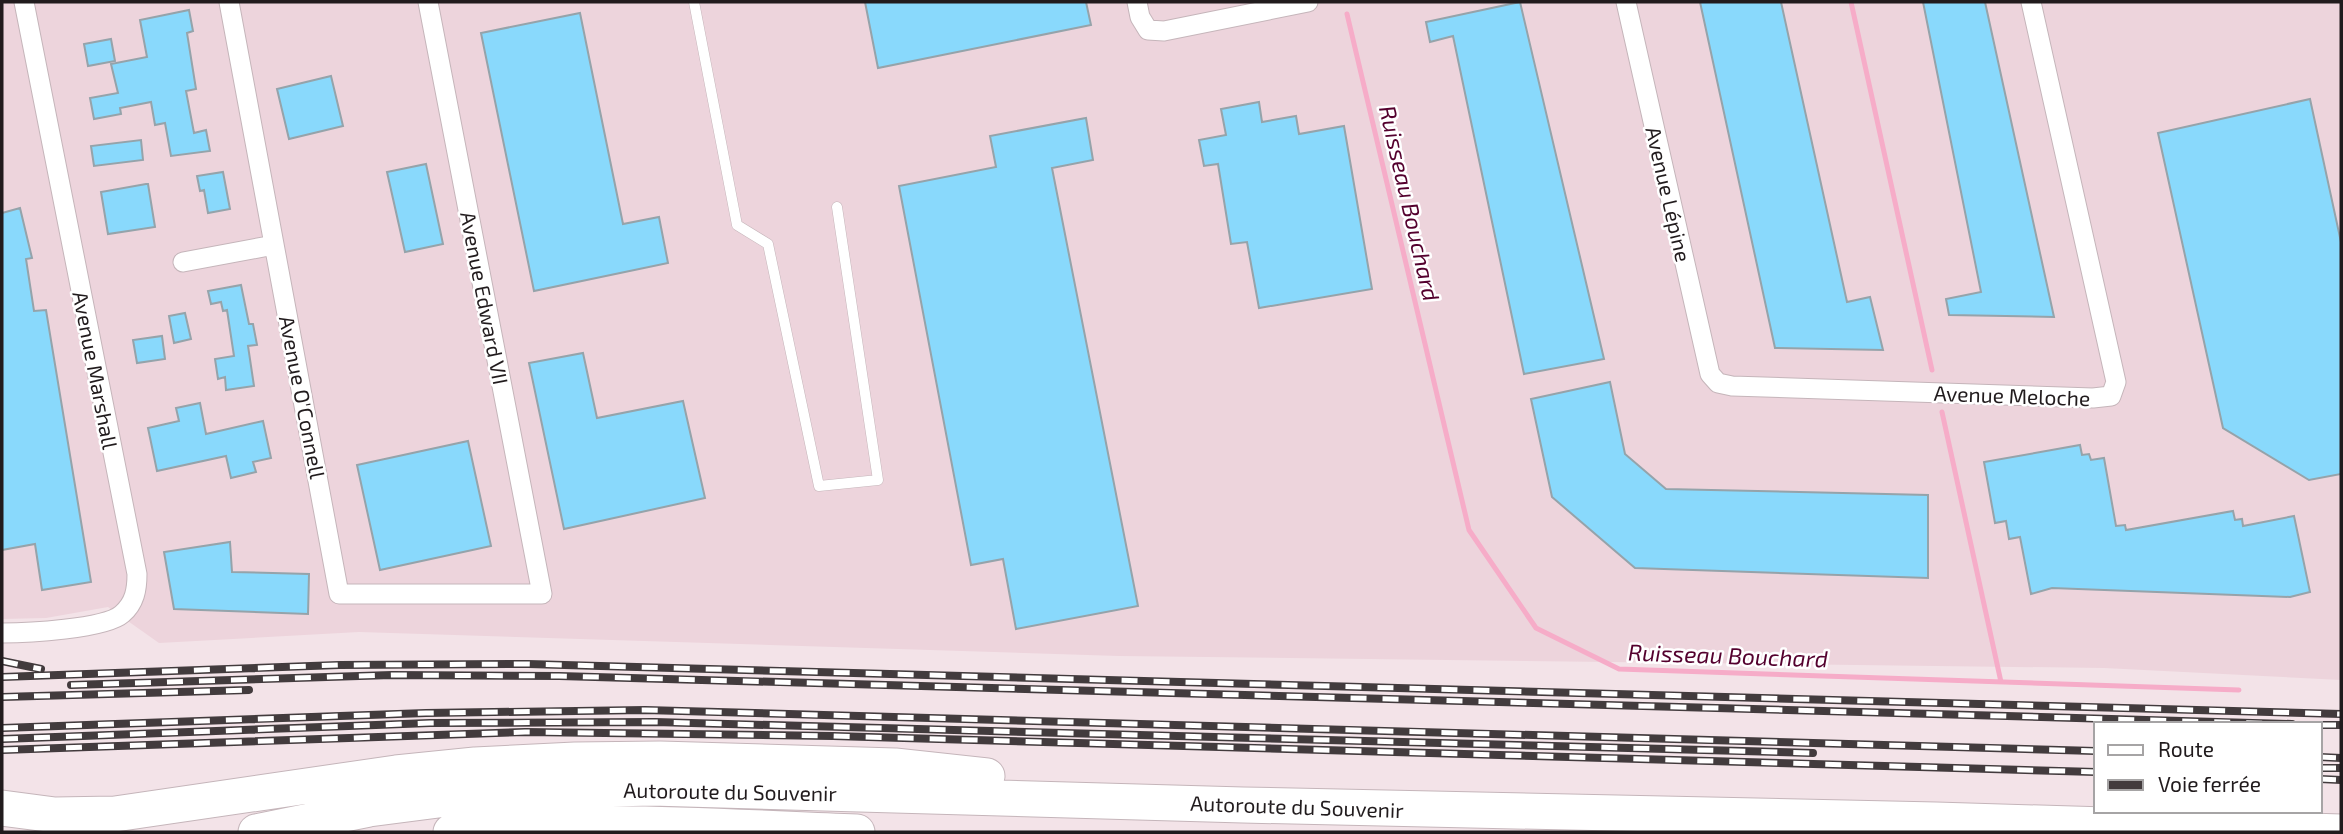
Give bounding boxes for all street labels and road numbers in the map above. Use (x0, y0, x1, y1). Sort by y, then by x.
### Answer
street label: Avenue Lépine (1641, 124, 1697, 264)
street label: Avenue Edward VII (456, 209, 514, 387)
street label: Avenue Marshall (68, 289, 124, 452)
street label: Avenue O'Connell (275, 313, 331, 481)
street label: Avenue Meloche (1933, 380, 2091, 410)
street label: Autoroute du Souvenir (623, 777, 837, 805)
street label: Autoroute du Souvenir (1190, 790, 1405, 822)

